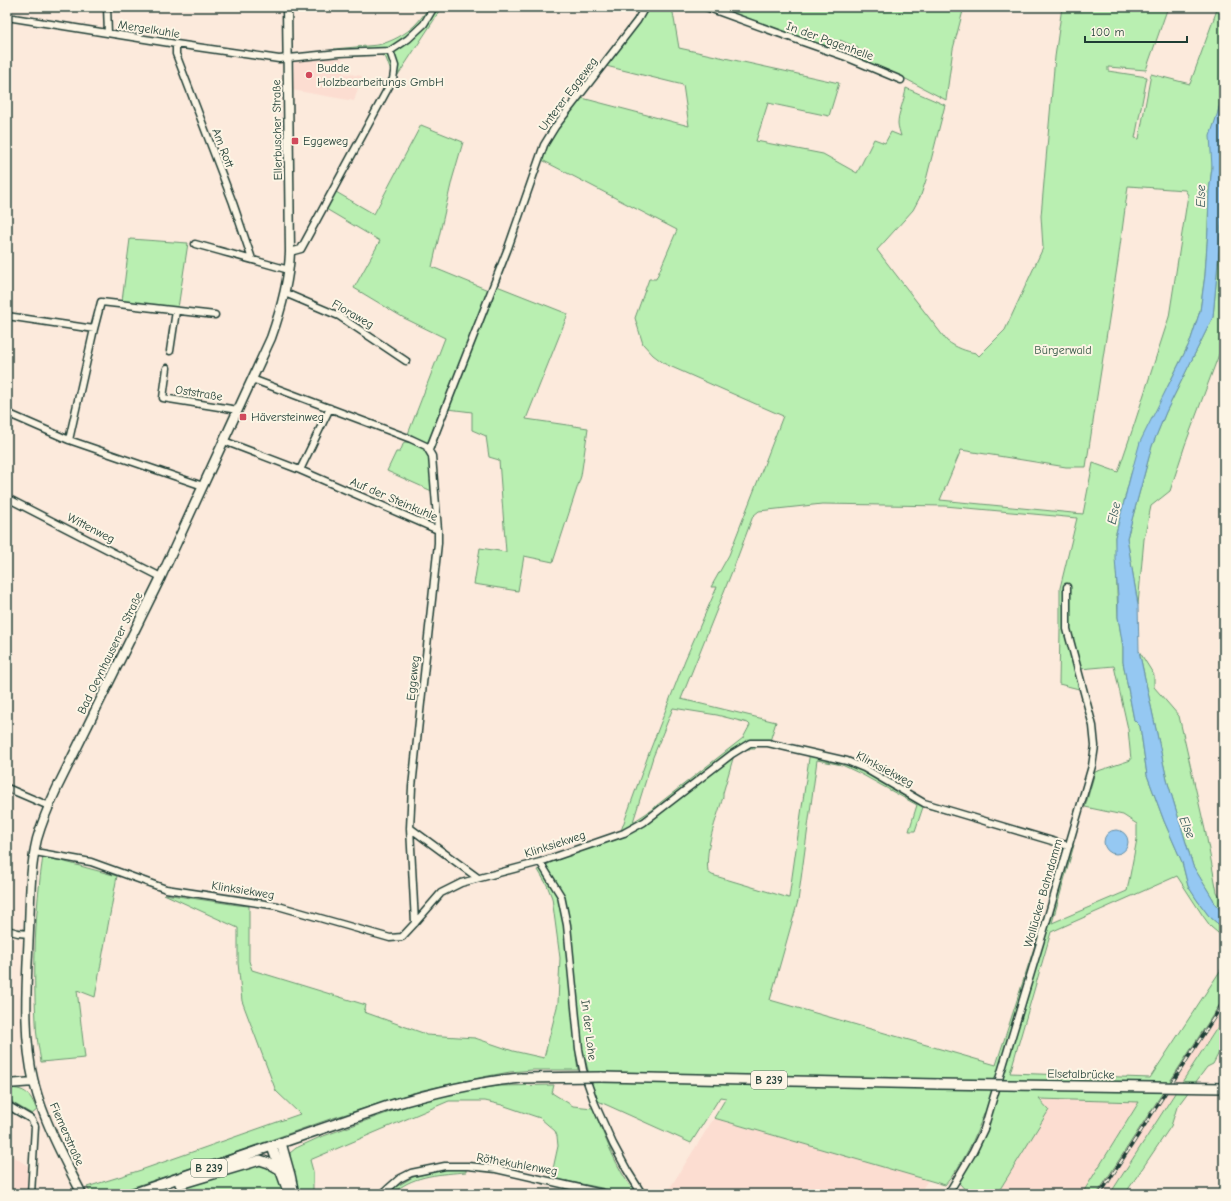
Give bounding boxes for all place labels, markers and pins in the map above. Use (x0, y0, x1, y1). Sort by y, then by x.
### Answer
place label: Budde Holzbearbeitungs GmbH (317, 61, 444, 89)
marker: Budde Holzbearbeitungs GmbH (304, 70, 314, 80)
place label: Eggeweg (303, 134, 348, 148)
marker: Eggeweg (290, 136, 300, 146)
place label: Häversteinweg (251, 410, 324, 424)
marker: Häversteinweg (238, 412, 248, 422)

